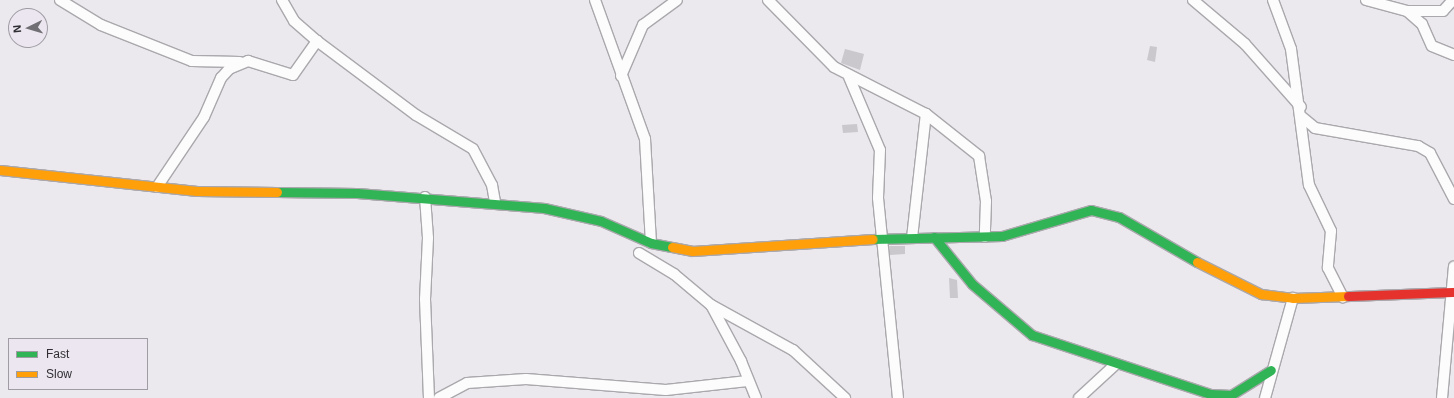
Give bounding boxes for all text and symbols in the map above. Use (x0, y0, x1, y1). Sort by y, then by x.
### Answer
north arrow (8, 8, 48, 48)
text: N (11, 24, 23, 33)
legend (8, 338, 148, 390)
text: Fast (46, 347, 69, 361)
text: Slow (46, 367, 72, 381)

